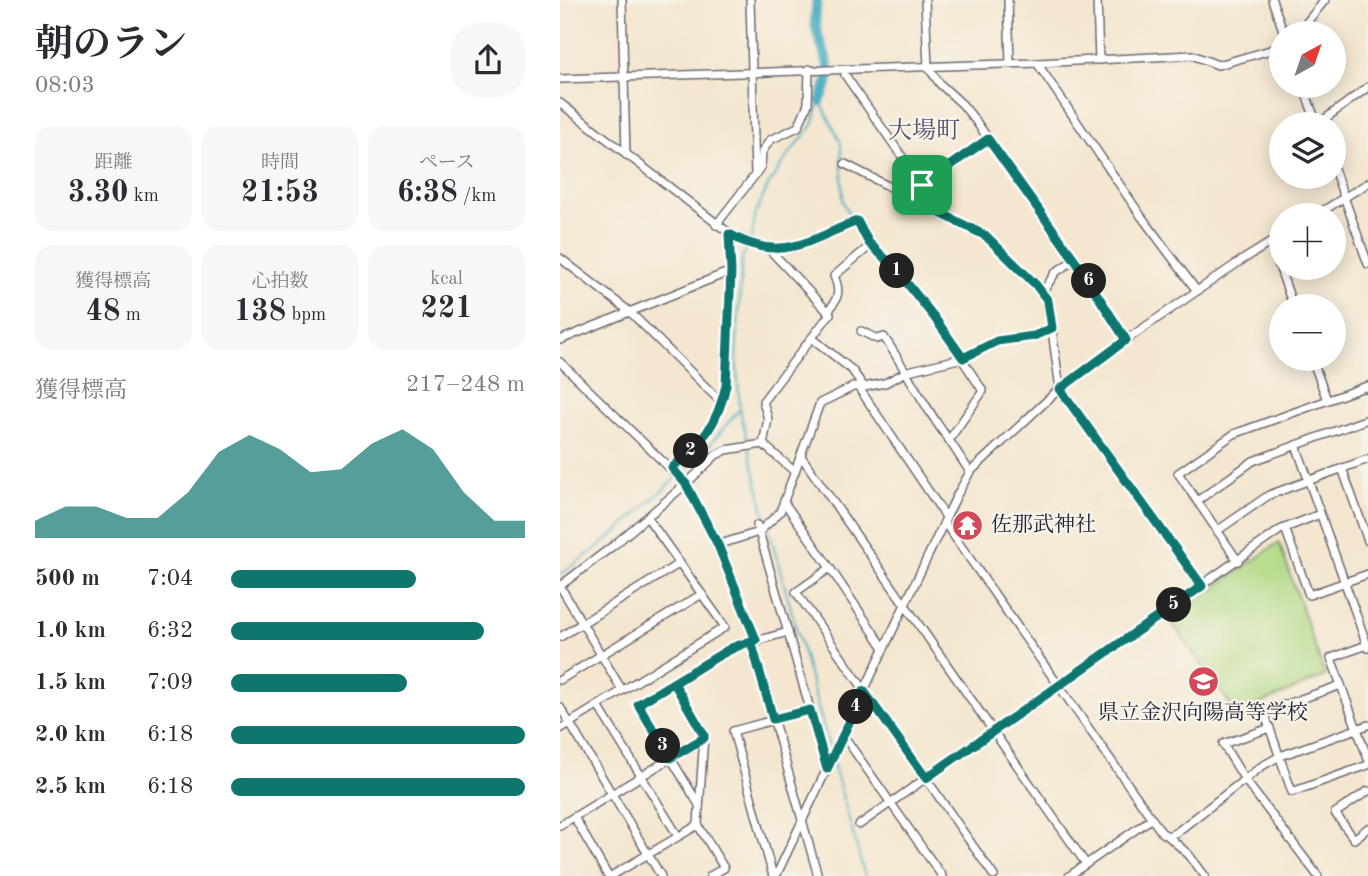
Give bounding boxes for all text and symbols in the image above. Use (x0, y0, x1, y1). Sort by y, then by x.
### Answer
north arrow (1269, 21, 1346, 98)
map controls (1269, 21, 1346, 371)
button: share (451, 23, 525, 97)
text: 朝のラン (35, 27, 187, 65)
text: 08:03 (35, 74, 95, 97)
button: layers (1269, 112, 1346, 189)
district label: 大場町 (888, 117, 960, 144)
text: 距離 (94, 154, 132, 173)
text: 時間 (261, 154, 299, 173)
text: ペース (419, 154, 475, 173)
pin (892, 155, 952, 215)
icon: arrive (903, 166, 941, 204)
text: 3.30 (68, 178, 128, 208)
text: 21:53 (241, 178, 319, 208)
text: 6:38 (397, 178, 458, 208)
text: km (128, 187, 159, 206)
text: /km (458, 187, 496, 206)
button: + (1269, 203, 1346, 280)
pin: 1 (880, 254, 914, 288)
text: 1 (891, 261, 902, 280)
pin: 6 (1072, 264, 1106, 298)
text: kcal (430, 270, 463, 289)
text: 6 (1083, 271, 1094, 290)
text: 獲得標高 (75, 273, 151, 292)
text: 心拍数 (251, 273, 309, 292)
text: 221 (421, 294, 473, 324)
button: − (1269, 294, 1346, 371)
text: 48 (86, 297, 121, 327)
text: 138 (234, 297, 286, 327)
text: m (121, 306, 141, 325)
text: bpm (286, 306, 326, 325)
text: 217–248 m (406, 373, 525, 396)
text: 獲得標高 (35, 379, 127, 402)
pin: 2 (674, 434, 708, 468)
text: 2 (685, 441, 696, 460)
temple icon: 佐那武神社 (951, 508, 985, 542)
place label: 佐那武神社 (991, 513, 1096, 536)
text: 500 m (35, 567, 100, 590)
text: 7:04 (147, 567, 193, 590)
pin: 5 (1156, 588, 1192, 622)
text: 5 (1168, 595, 1179, 614)
text: 1.0 km (35, 619, 106, 642)
text: 6:32 (147, 619, 193, 642)
school or university icon: 県立金沢向陽高等学校 (1186, 664, 1220, 698)
text: 1.5 km (35, 671, 106, 694)
text: 7:09 (147, 671, 193, 694)
pin: 4 (838, 690, 874, 724)
text: 4 (850, 697, 861, 716)
place label: 県立金沢向陽高等学校 (1098, 701, 1308, 724)
text: 2.0 km (35, 723, 106, 746)
text: 6:18 (147, 723, 193, 746)
pin: 3 (646, 728, 680, 764)
text: 3 (657, 736, 668, 755)
text: 2.5 km (35, 775, 106, 798)
text: 6:18 (147, 775, 193, 798)

